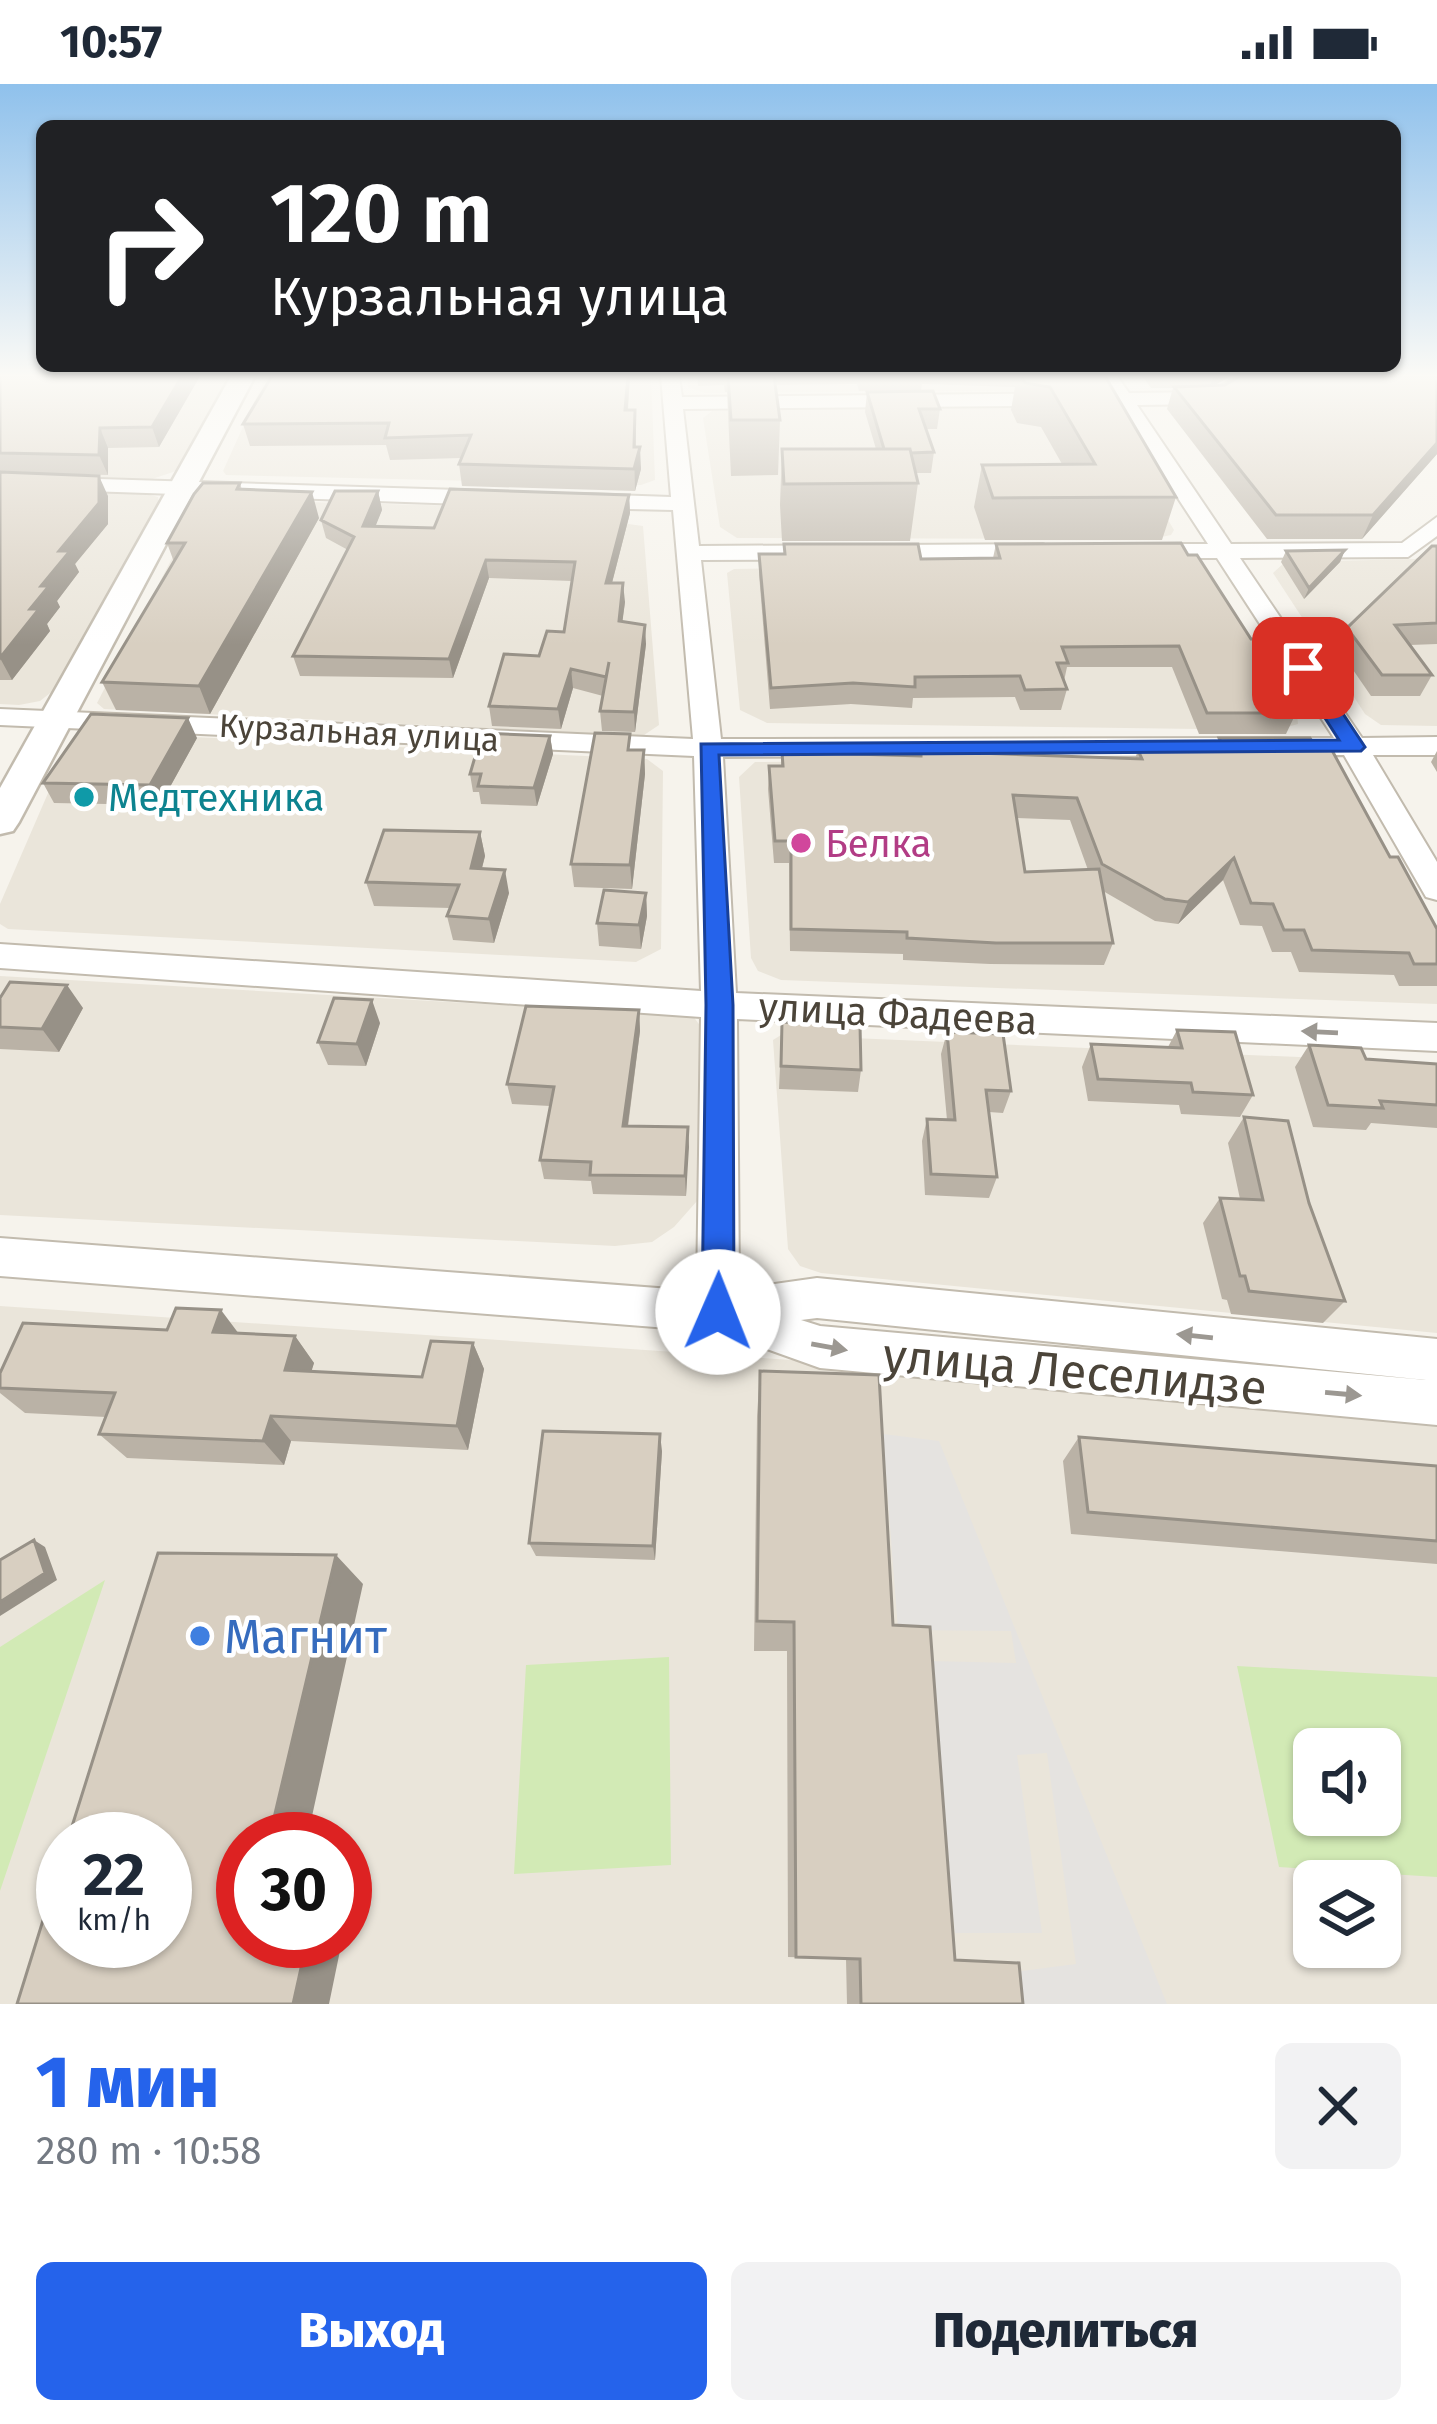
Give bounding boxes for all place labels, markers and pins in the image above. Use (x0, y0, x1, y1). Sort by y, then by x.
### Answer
pin (1252, 617, 1354, 719)
place label: Медтехника (108, 775, 325, 821)
marker: Медтехника (71, 784, 97, 810)
place label: Белка (825, 821, 932, 867)
marker: Белка (788, 830, 814, 856)
place label: Магнит (224, 1608, 387, 1666)
marker: Магнит (187, 1623, 213, 1649)

